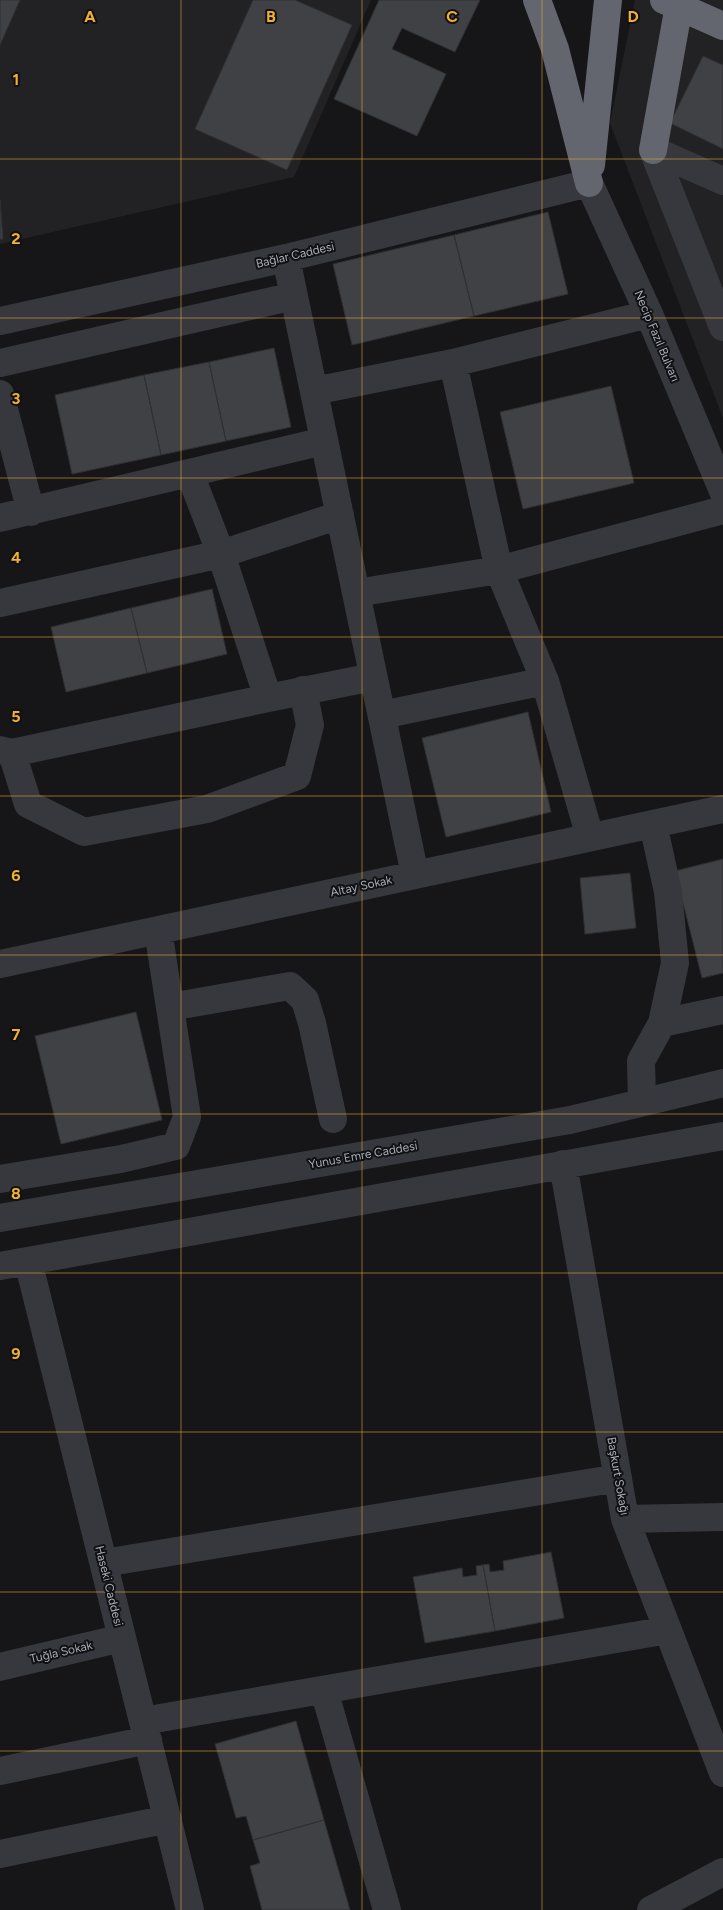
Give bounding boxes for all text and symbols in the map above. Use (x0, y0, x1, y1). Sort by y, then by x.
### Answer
text: A (84, 7, 96, 26)
text: B (266, 7, 276, 26)
text: C (446, 7, 458, 26)
text: D (627, 7, 639, 26)
text: 1 (13, 70, 19, 89)
text: 2 (11, 229, 21, 248)
street label: Bağlar Caddesi (254, 239, 336, 271)
street label: Necip Fazıl Bulvarı (631, 288, 683, 384)
text: 3 (12, 389, 21, 408)
text: 4 (11, 548, 21, 567)
text: 5 (11, 707, 21, 726)
text: 6 (11, 866, 21, 885)
street label: Altay Sokak (329, 873, 393, 899)
text: 7 (12, 1025, 21, 1044)
street label: Yunus Emre Caddesi (308, 1139, 418, 1171)
text: 8 (11, 1184, 21, 1203)
text: 9 (11, 1344, 21, 1363)
street label: Başkurt Sokağı (604, 1436, 632, 1516)
street label: Haseki Caddesi (92, 1544, 126, 1628)
street label: Tuğla Sokak (28, 1638, 94, 1666)

